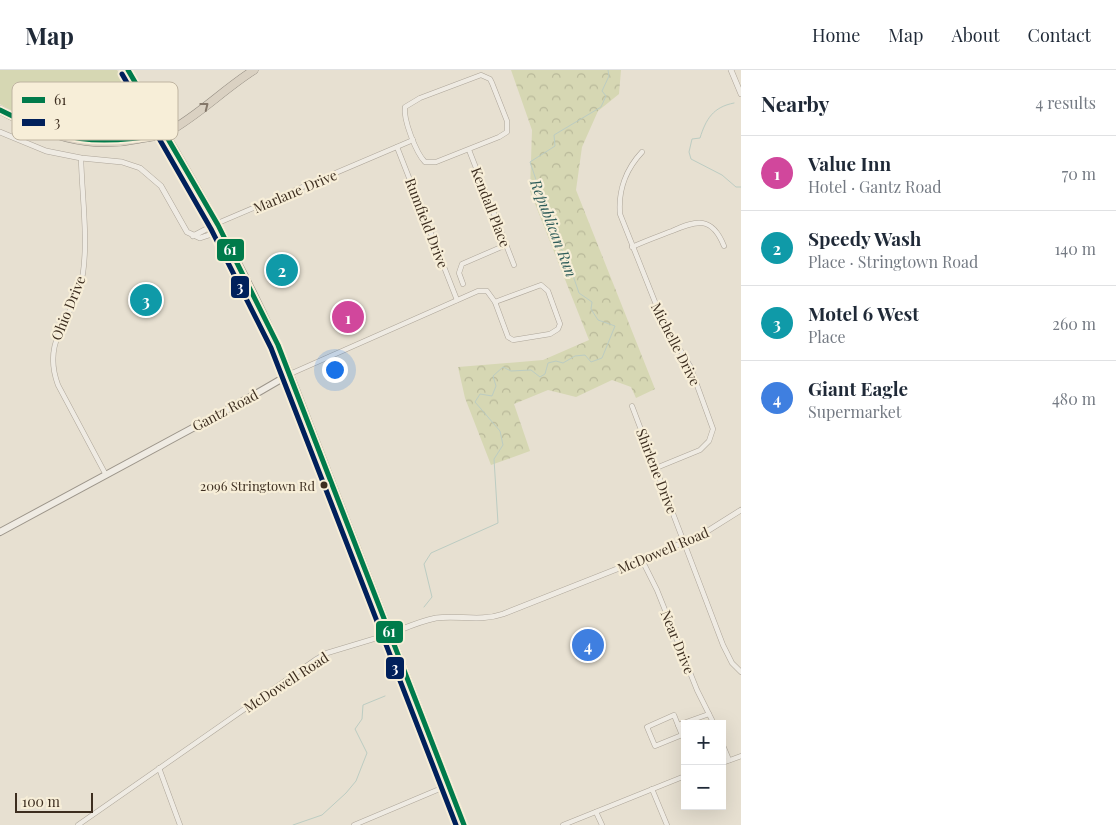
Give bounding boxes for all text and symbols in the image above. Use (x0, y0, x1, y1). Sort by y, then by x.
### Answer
text: Map (25, 19, 74, 51)
text: Home (812, 23, 860, 47)
text: Map (888, 23, 923, 47)
text: About (951, 23, 1000, 47)
text: Contact (1028, 23, 1091, 47)
legend (12, 82, 178, 140)
text: Nearby (761, 89, 830, 117)
text: 61 (54, 90, 66, 109)
text: 4 results (1035, 92, 1096, 113)
one-way arrow (199, 103, 208, 111)
text: 3 (54, 112, 60, 131)
text: Value Inn (808, 150, 891, 176)
text: 1 (774, 163, 780, 184)
text: 70 m (1062, 163, 1096, 184)
street label: Kendall Place (467, 164, 515, 250)
street label: Marlane Drive (250, 165, 340, 217)
street label: Rumfield Drive (401, 175, 453, 271)
water label: Republican Run (526, 175, 582, 280)
text: Hotel · Gantz Road (808, 176, 941, 197)
text: Speedy Wash (808, 225, 921, 251)
line badge: 61 (216, 238, 245, 262)
text: 2 (773, 238, 781, 259)
text: 140 m (1054, 238, 1096, 259)
text: 61 (223, 240, 237, 259)
pin: 2 (266, 251, 298, 289)
text: Place · Stringtown Road (808, 251, 978, 272)
street label: Ohio Drive (46, 273, 90, 343)
line badge: 3 (230, 275, 250, 299)
text: 3 (237, 277, 244, 296)
pin: 3 (130, 281, 162, 319)
pin: 1 (332, 298, 364, 336)
street label: Michelle Drive (647, 299, 705, 389)
text: Motel 6 West (808, 300, 919, 326)
text: 3 (773, 313, 781, 334)
text: 260 m (1052, 313, 1096, 334)
text: Place (808, 326, 846, 347)
your location (322, 357, 348, 383)
text: Giant Eagle (808, 375, 908, 401)
street label: Gantz Road (189, 385, 261, 435)
text: 4 (773, 388, 781, 409)
text: 480 m (1052, 388, 1096, 409)
text: Supermarket (808, 401, 902, 422)
street label: Shirlene Drive (632, 426, 682, 516)
place label: 2096 Stringtown Rd (200, 477, 315, 494)
marker: 2096 Stringtown Rd (319, 480, 329, 490)
street label: McDowell Road (614, 522, 712, 578)
street label: Near Drive (657, 607, 699, 677)
line badge: 61 (375, 620, 404, 644)
text: 61 (382, 622, 396, 641)
pin: 4 (572, 626, 604, 664)
street label: McDowell Road (240, 647, 332, 717)
line badge: 3 (385, 656, 405, 680)
text: 3 (392, 658, 399, 677)
map controls (681, 720, 726, 810)
button: + (681, 720, 726, 765)
button: − (681, 765, 726, 810)
scale bar (15, 790, 92, 813)
text: 100 m (22, 792, 60, 811)

